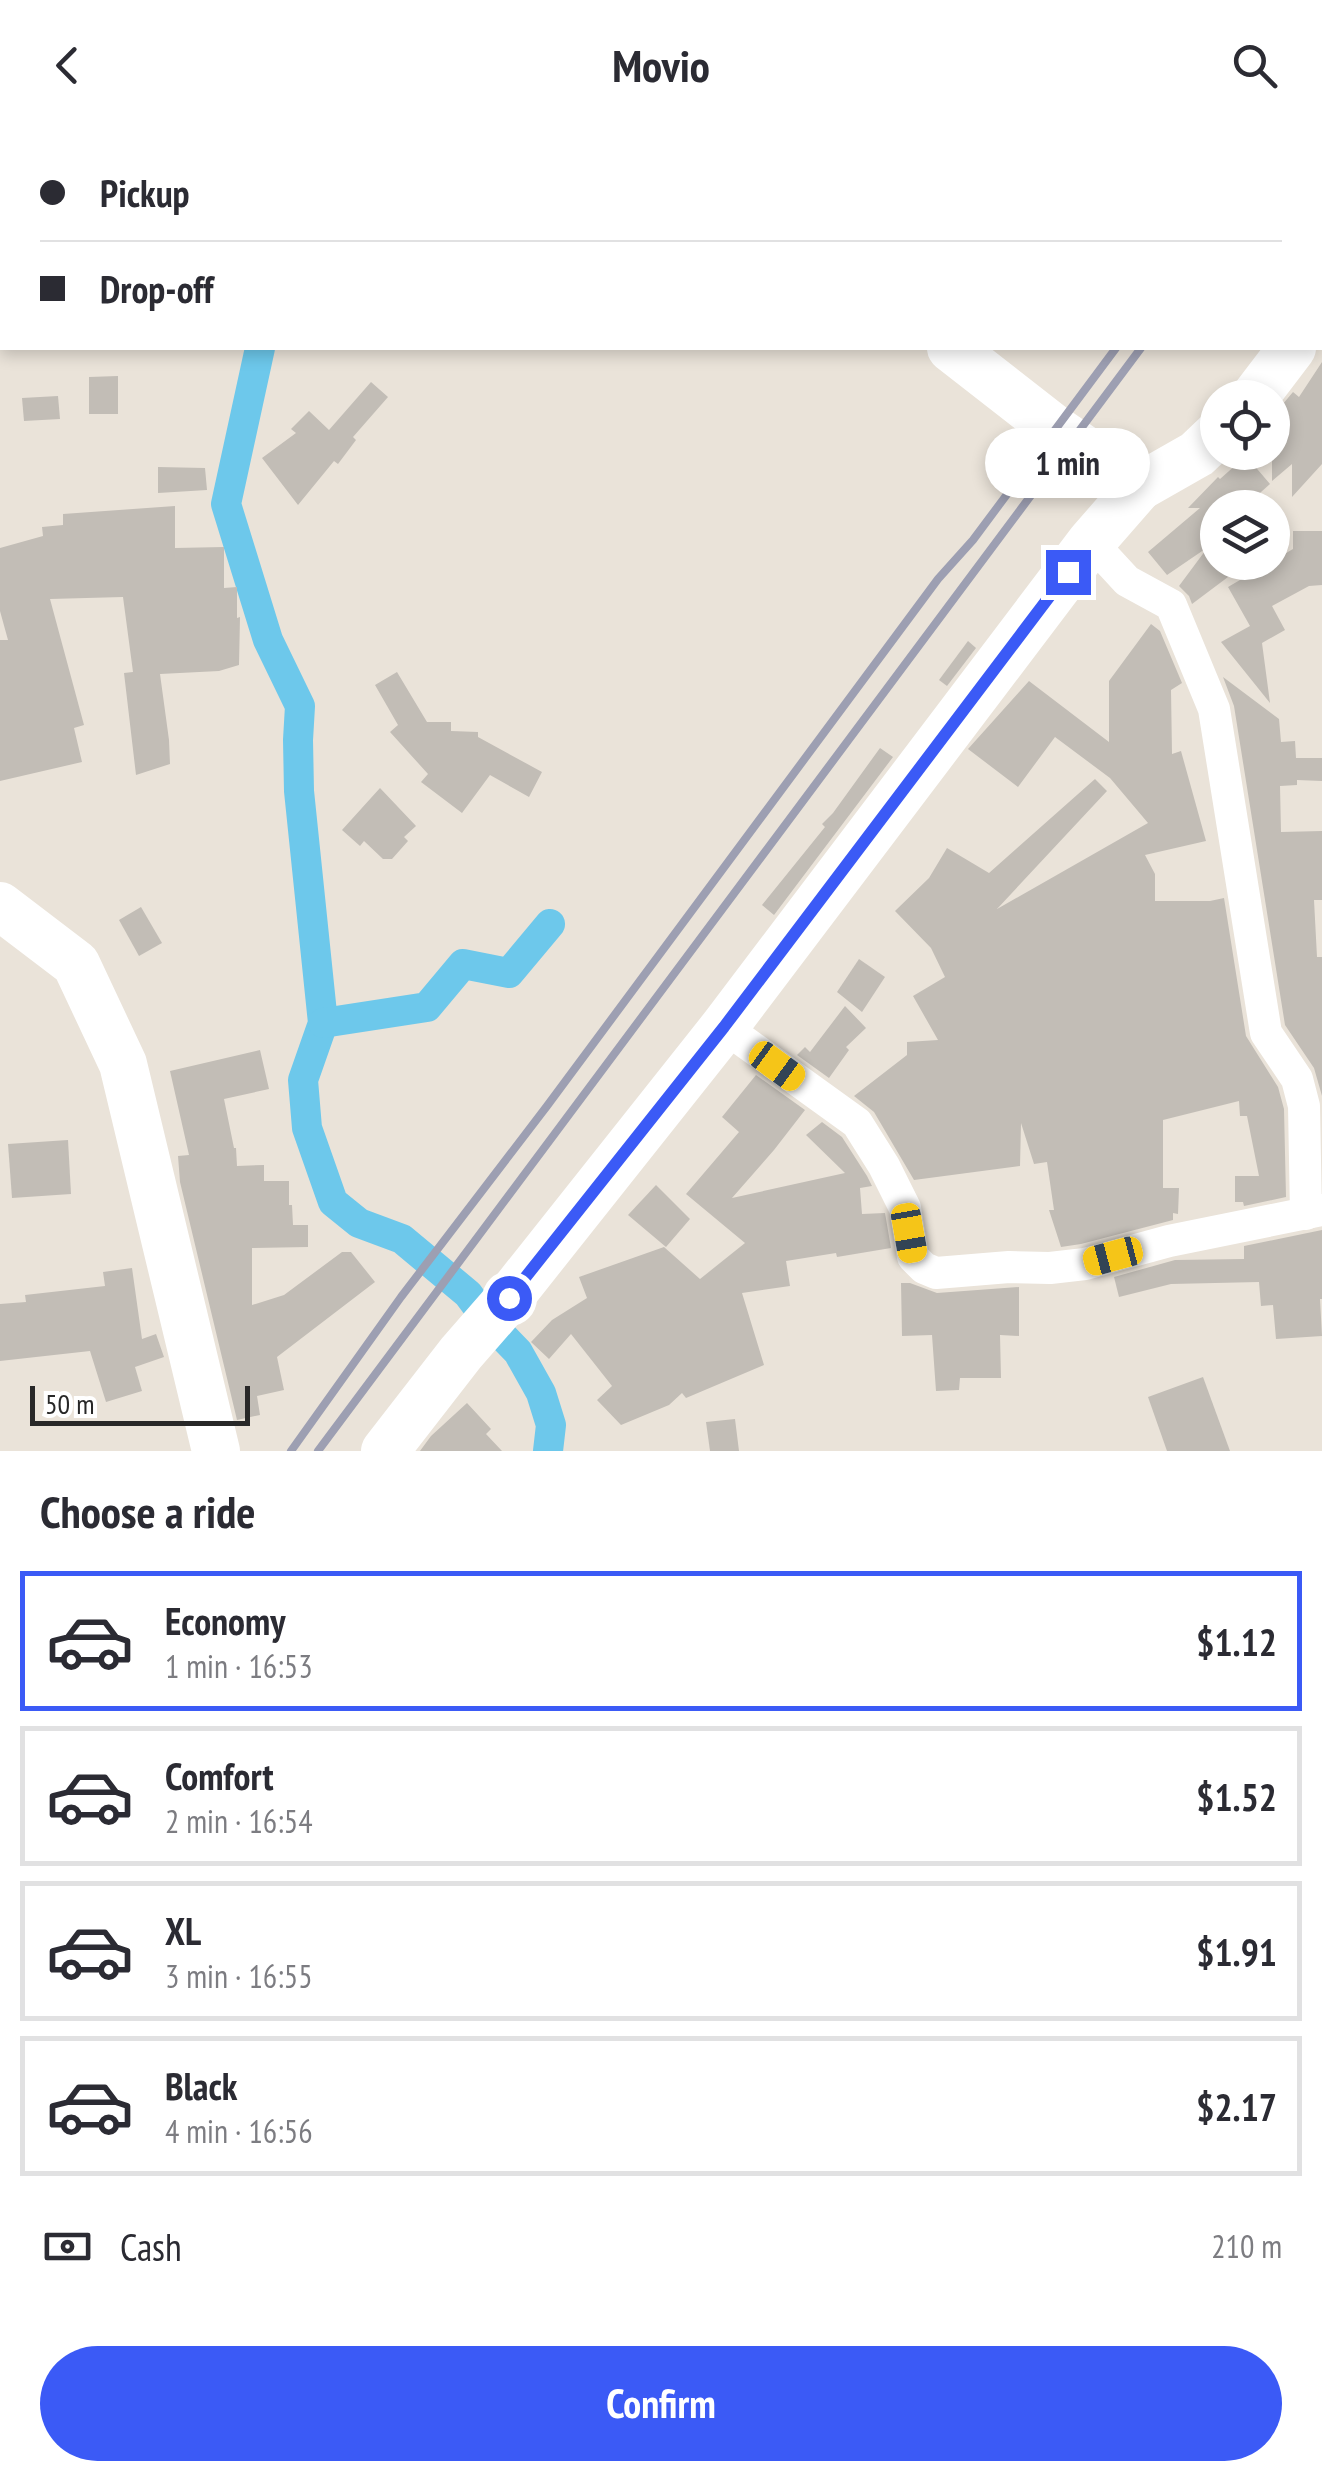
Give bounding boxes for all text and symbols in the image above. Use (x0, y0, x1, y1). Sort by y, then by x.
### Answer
text: Movio (612, 36, 710, 94)
icon: back (40, 38, 95, 93)
icon: search (1227, 38, 1282, 93)
text: Pickup (100, 168, 190, 217)
text: Drop-off (100, 264, 214, 313)
map controls (1200, 380, 1290, 580)
button: locate (1200, 380, 1290, 470)
callout: 1 min (986, 427, 1150, 497)
text: 1 min (1035, 442, 1100, 484)
button: layers (1200, 490, 1290, 580)
route end (1046, 550, 1091, 595)
car (744, 1036, 810, 1096)
car (889, 1201, 929, 1265)
car (1080, 1234, 1146, 1278)
route start (487, 1276, 532, 1321)
scale bar (30, 1381, 250, 1426)
text: 50 m (45, 1385, 94, 1422)
text: Choose a ride (40, 1482, 255, 1540)
icon: car (45, 1596, 135, 1686)
text: Economy (165, 1596, 285, 1645)
text: $1.12 (1196, 1617, 1277, 1666)
text: 1 min · 16:53 (165, 1645, 313, 1687)
icon: car (45, 1751, 135, 1841)
text: Comfort (165, 1751, 274, 1800)
text: $1.52 (1196, 1772, 1277, 1821)
text: 2 min · 16:54 (165, 1800, 313, 1842)
icon: car (45, 1906, 135, 1996)
text: XL (165, 1906, 201, 1955)
text: $1.91 (1196, 1927, 1277, 1976)
text: 3 min · 16:55 (165, 1955, 313, 1997)
icon: car (45, 2061, 135, 2151)
text: Black (165, 2061, 238, 2110)
text: $2.17 (1196, 2082, 1277, 2131)
text: 4 min · 16:56 (165, 2110, 313, 2152)
icon: cash (40, 2219, 95, 2274)
text: Cash (120, 2222, 182, 2271)
text: 210 m (1211, 2225, 1282, 2267)
button: Confirm (40, 2346, 1282, 2461)

